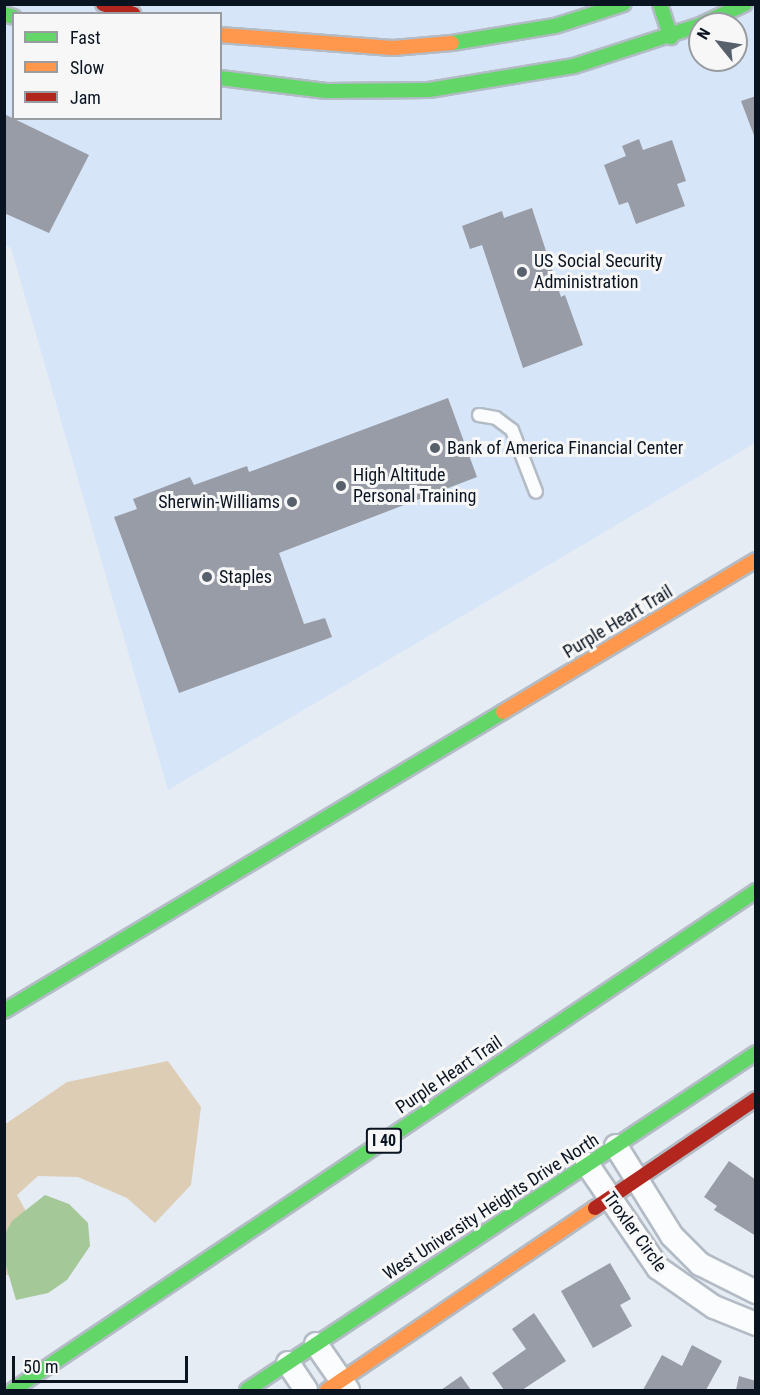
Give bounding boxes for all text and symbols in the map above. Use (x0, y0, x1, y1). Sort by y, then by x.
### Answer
legend (12, 12, 222, 120)
north arrow (688, 12, 748, 72)
text: N (693, 25, 714, 43)
text: Fast (70, 27, 101, 48)
text: Slow (70, 57, 104, 78)
text: Jam (70, 87, 101, 108)
place label: US Social Security Administration (534, 251, 662, 294)
marker: US Social Security Administration (515, 265, 529, 279)
place label: Bank of America Financial Center (447, 437, 683, 459)
marker: Bank of America Financial Center (428, 441, 442, 455)
place label: High Altitude Personal Training (353, 465, 477, 508)
marker: High Altitude Personal Training (334, 479, 348, 493)
place label: Sherwin-Williams (158, 491, 280, 513)
marker: Sherwin-Williams (285, 495, 299, 509)
place label: Staples (219, 566, 272, 588)
marker: Staples (200, 570, 214, 584)
street label: Purple Heart Trail (559, 581, 677, 663)
street label: Purple Heart Trail (392, 1031, 506, 1119)
road number: I 40 (364, 1128, 404, 1154)
street label: West University Heights Drive North (379, 1129, 603, 1285)
street label: Troxler Circle (599, 1188, 671, 1276)
scale bar (15, 1344, 190, 1382)
text: 50 m (23, 1356, 58, 1377)

